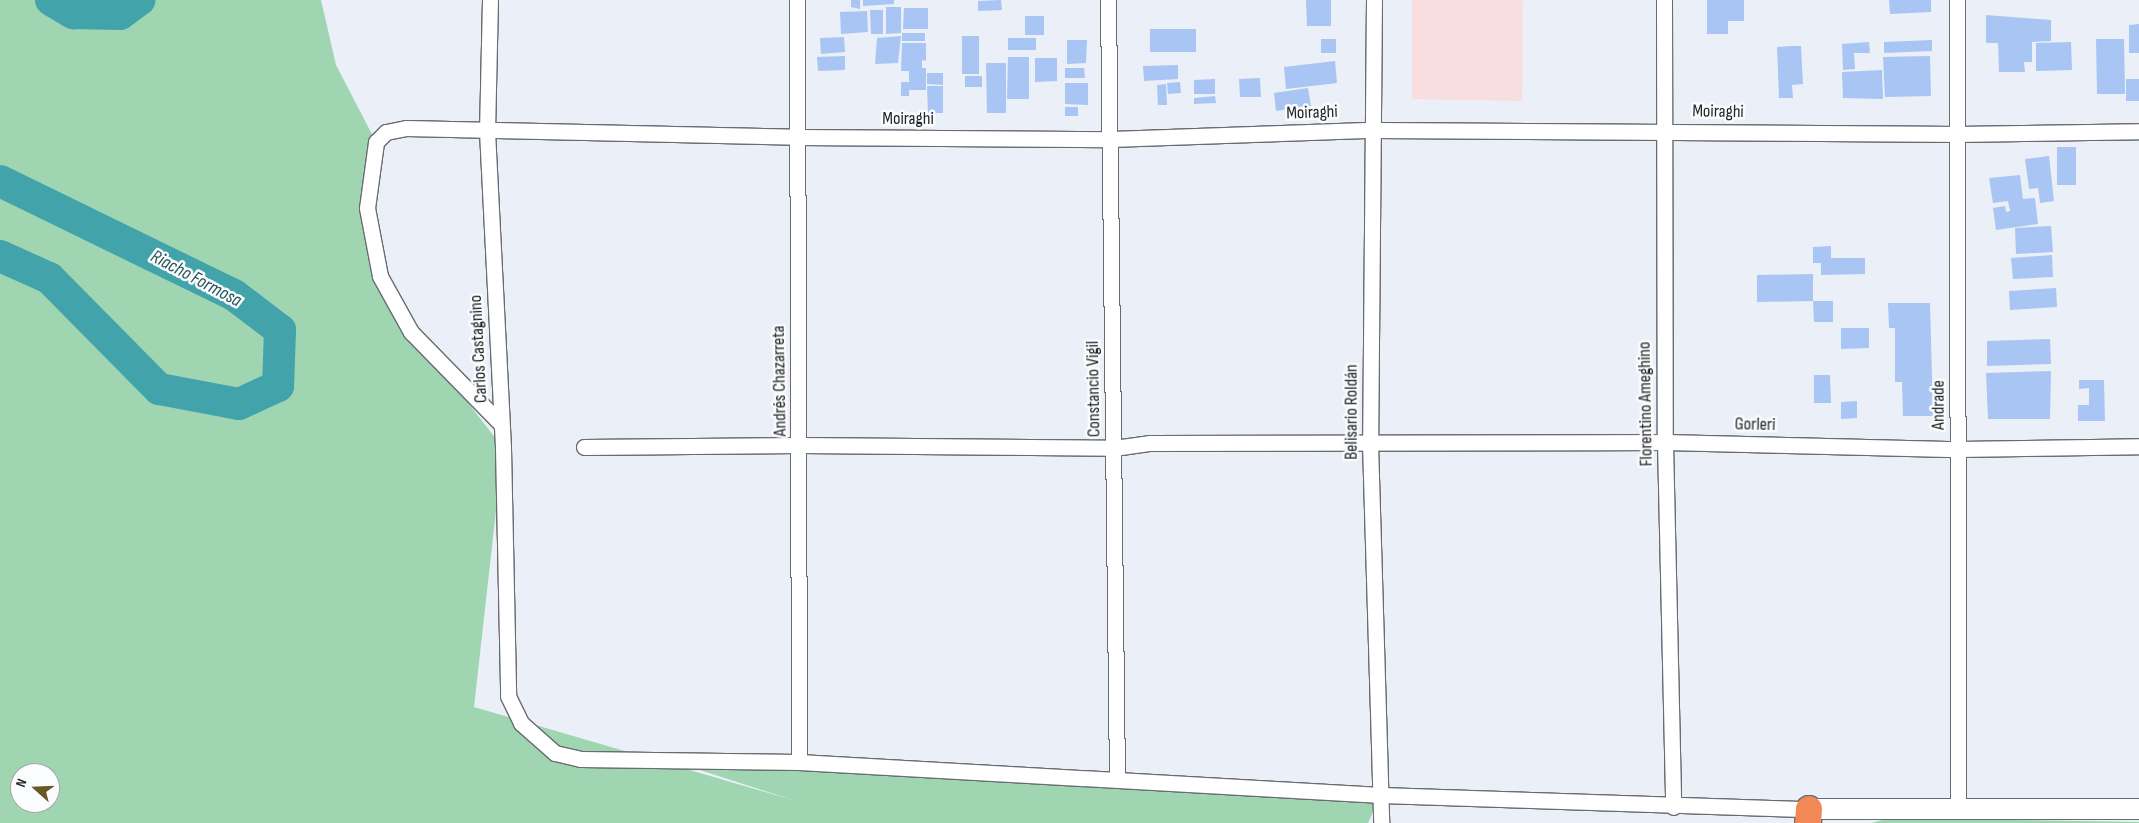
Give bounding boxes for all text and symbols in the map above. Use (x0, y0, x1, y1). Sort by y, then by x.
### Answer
street label: Moiraghi (1286, 101, 1338, 125)
street label: Moiraghi (1692, 101, 1744, 123)
street label: Moiraghi (882, 108, 934, 130)
water label: Riacho Formosa (147, 246, 245, 312)
street label: Carlos Castagnino (465, 294, 493, 404)
street label: Andrés Chazarreta (768, 325, 792, 437)
street label: Constancio Vigil (1082, 341, 1106, 437)
street label: Florentino Ameghino (1634, 341, 1658, 467)
street label: Belisario Roldán (1341, 364, 1363, 460)
street label: Andrade (1928, 380, 1950, 430)
street label: Gorleri (1734, 414, 1776, 436)
north arrow (10, 763, 60, 813)
text: N (12, 777, 31, 789)

